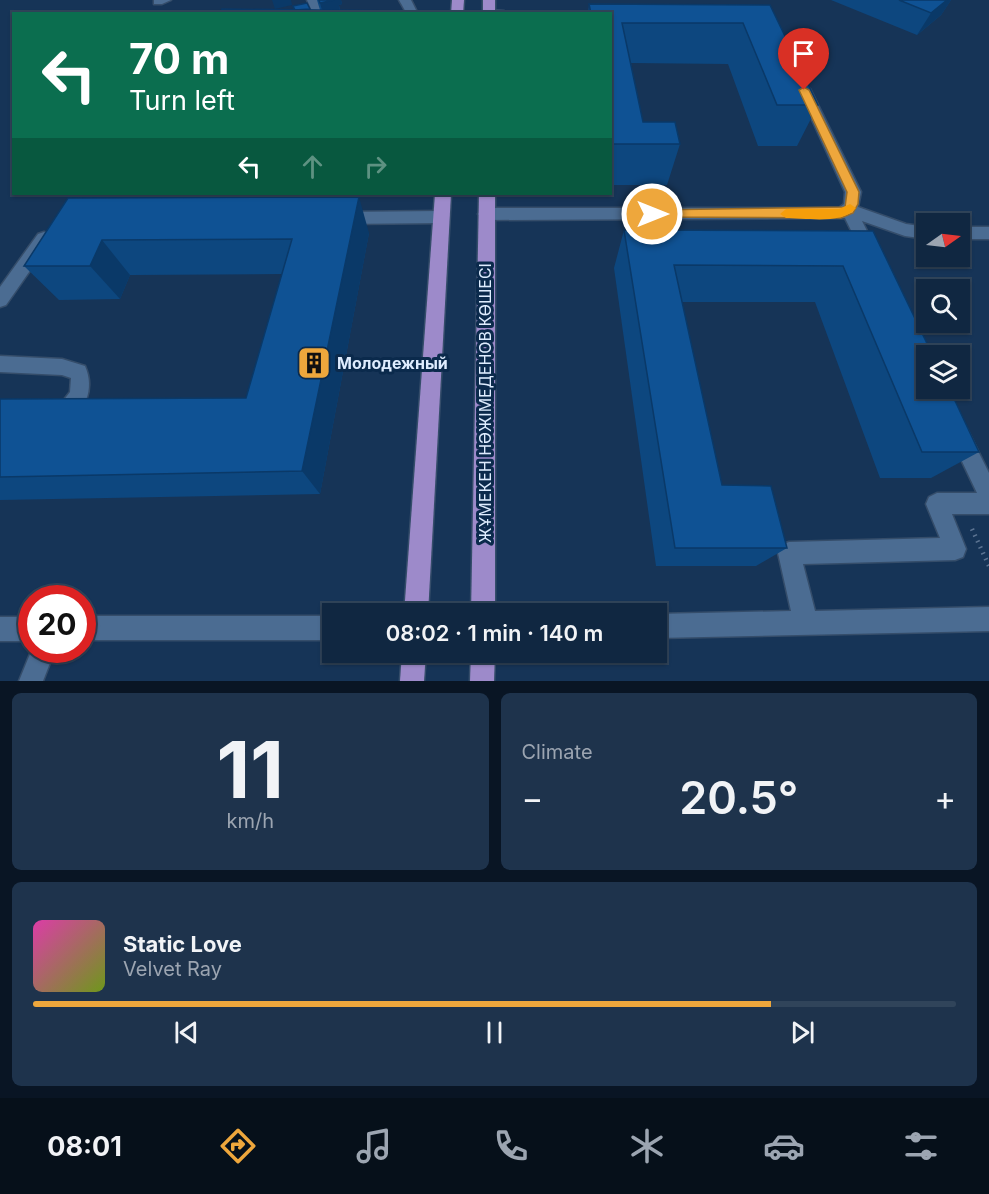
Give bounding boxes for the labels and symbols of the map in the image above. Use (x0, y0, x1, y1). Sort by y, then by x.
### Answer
pin (778, 28, 829, 90)
position arrow (620, 182, 684, 246)
north arrow (916, 213, 970, 267)
street label: ЖҰМЕКЕН НӘЖІМЕДЕНОВ КӨШЕСІ (475, 263, 495, 543)
building icon: Молодежный (296, 345, 332, 381)
place label: Молодежный (337, 353, 448, 373)
speed limit sign: 20 (18, 585, 96, 663)

